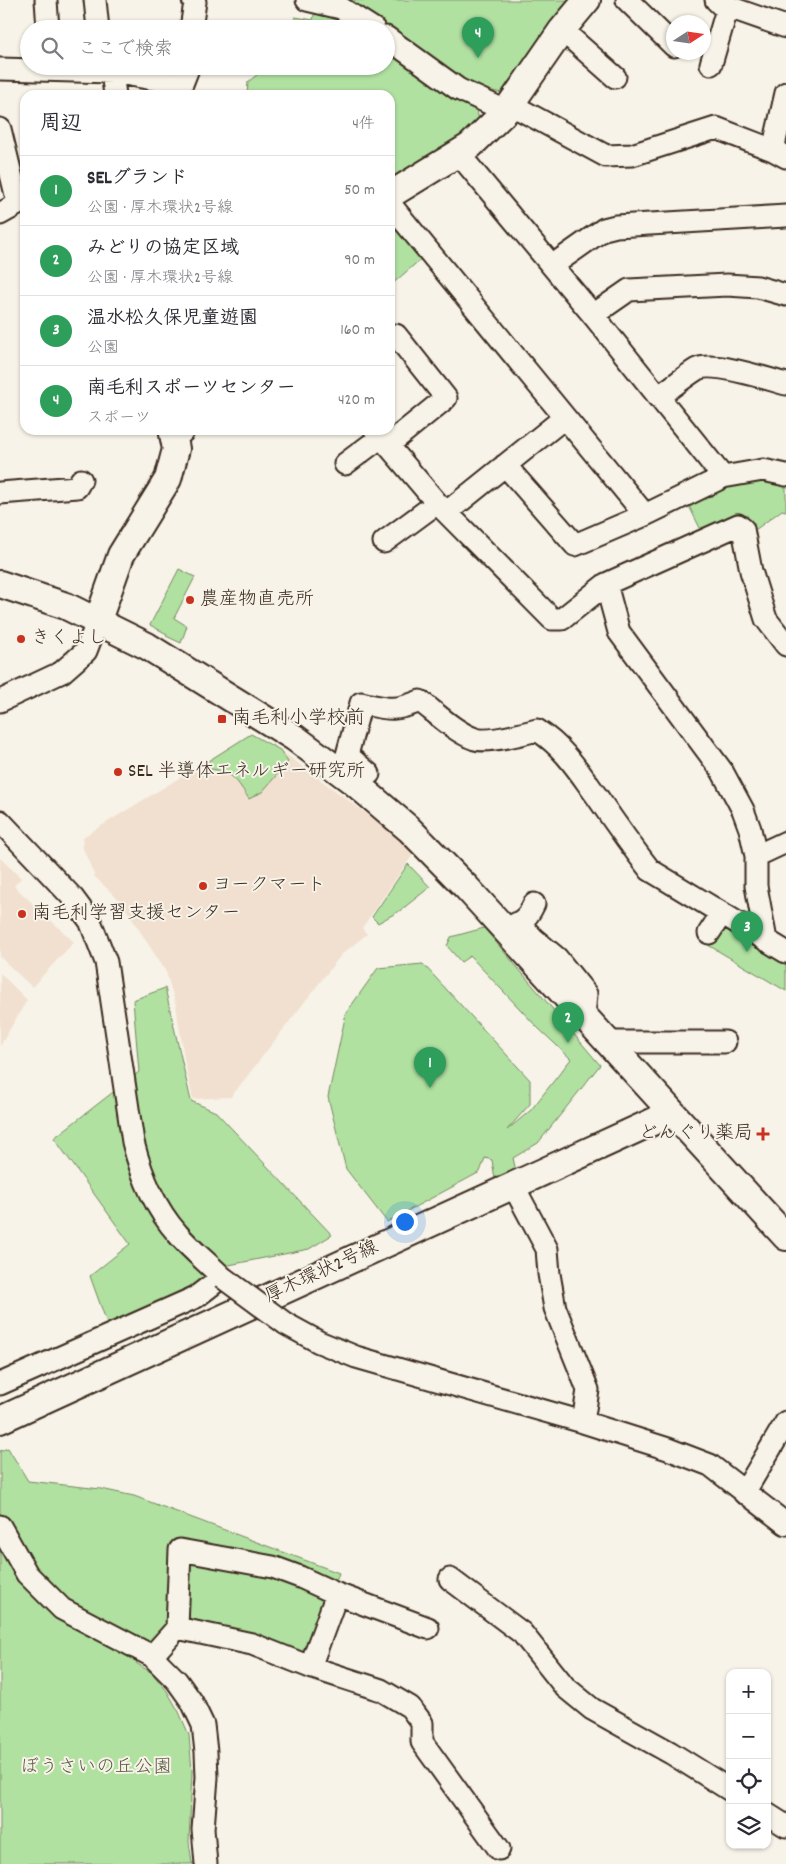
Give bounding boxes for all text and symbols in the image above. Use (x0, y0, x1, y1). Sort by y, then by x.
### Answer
north arrow (666, 15, 711, 60)
pin: 4 (462, 17, 494, 58)
search box (20, 20, 395, 75)
icon: search (38, 34, 66, 62)
text: ここで検索 (78, 37, 173, 64)
text: 周辺 (40, 110, 82, 140)
text: 4件 (352, 113, 375, 136)
text: SELグランド (87, 166, 188, 193)
text: 1 (54, 179, 58, 202)
text: 50 m (344, 179, 375, 202)
text: 公園 · 厚木環状2号線 (87, 197, 233, 220)
text: みどりの協定区域 (87, 236, 239, 263)
text: 2 (53, 249, 60, 272)
text: 90 m (344, 249, 375, 272)
text: 公園 · 厚木環状2号線 (87, 267, 233, 290)
text: 温水松久保児童遊園 (87, 306, 258, 333)
text: 3 (52, 319, 60, 342)
text: 160 m (340, 319, 375, 342)
text: 公園 (87, 337, 119, 360)
text: 南毛利スポーツセンター (87, 376, 296, 403)
text: 4 (53, 389, 59, 412)
text: 420 m (338, 389, 375, 412)
text: スポーツ (87, 407, 151, 430)
place label: 農産物直売所 (200, 587, 314, 614)
marker: 農産物直売所 (184, 594, 196, 606)
place label: きくよし (31, 626, 107, 653)
marker: きくよし (15, 633, 27, 645)
place label: 南毛利小学校前 (232, 706, 365, 733)
marker: 南毛利小学校前 (216, 713, 228, 725)
place label: SEL 半導体エネルギー研究所 (128, 759, 365, 786)
marker: SEL 半導体エネルギー研究所 (112, 766, 124, 778)
place label: ヨークマート (213, 873, 326, 900)
marker: ヨークマート (197, 880, 209, 892)
place label: 南毛利学習支援センター (32, 901, 240, 928)
marker: 南毛利学習支援センター (16, 908, 28, 920)
pin: 3 (731, 911, 763, 952)
pin: 2 (552, 1002, 584, 1043)
pin: 1 (414, 1047, 446, 1088)
place label: どんぐり薬局 (639, 1121, 753, 1148)
marker: どんぐり薬局 (757, 1128, 769, 1140)
your location (392, 1209, 418, 1235)
street label: 厚木環状2号線 (261, 1235, 383, 1311)
map controls (726, 1669, 771, 1849)
button: + (726, 1669, 771, 1714)
button: − (726, 1714, 771, 1759)
park label: ぼうさいの丘公園 (20, 1755, 172, 1782)
button: locate (726, 1759, 771, 1804)
button: layers (726, 1804, 771, 1849)

